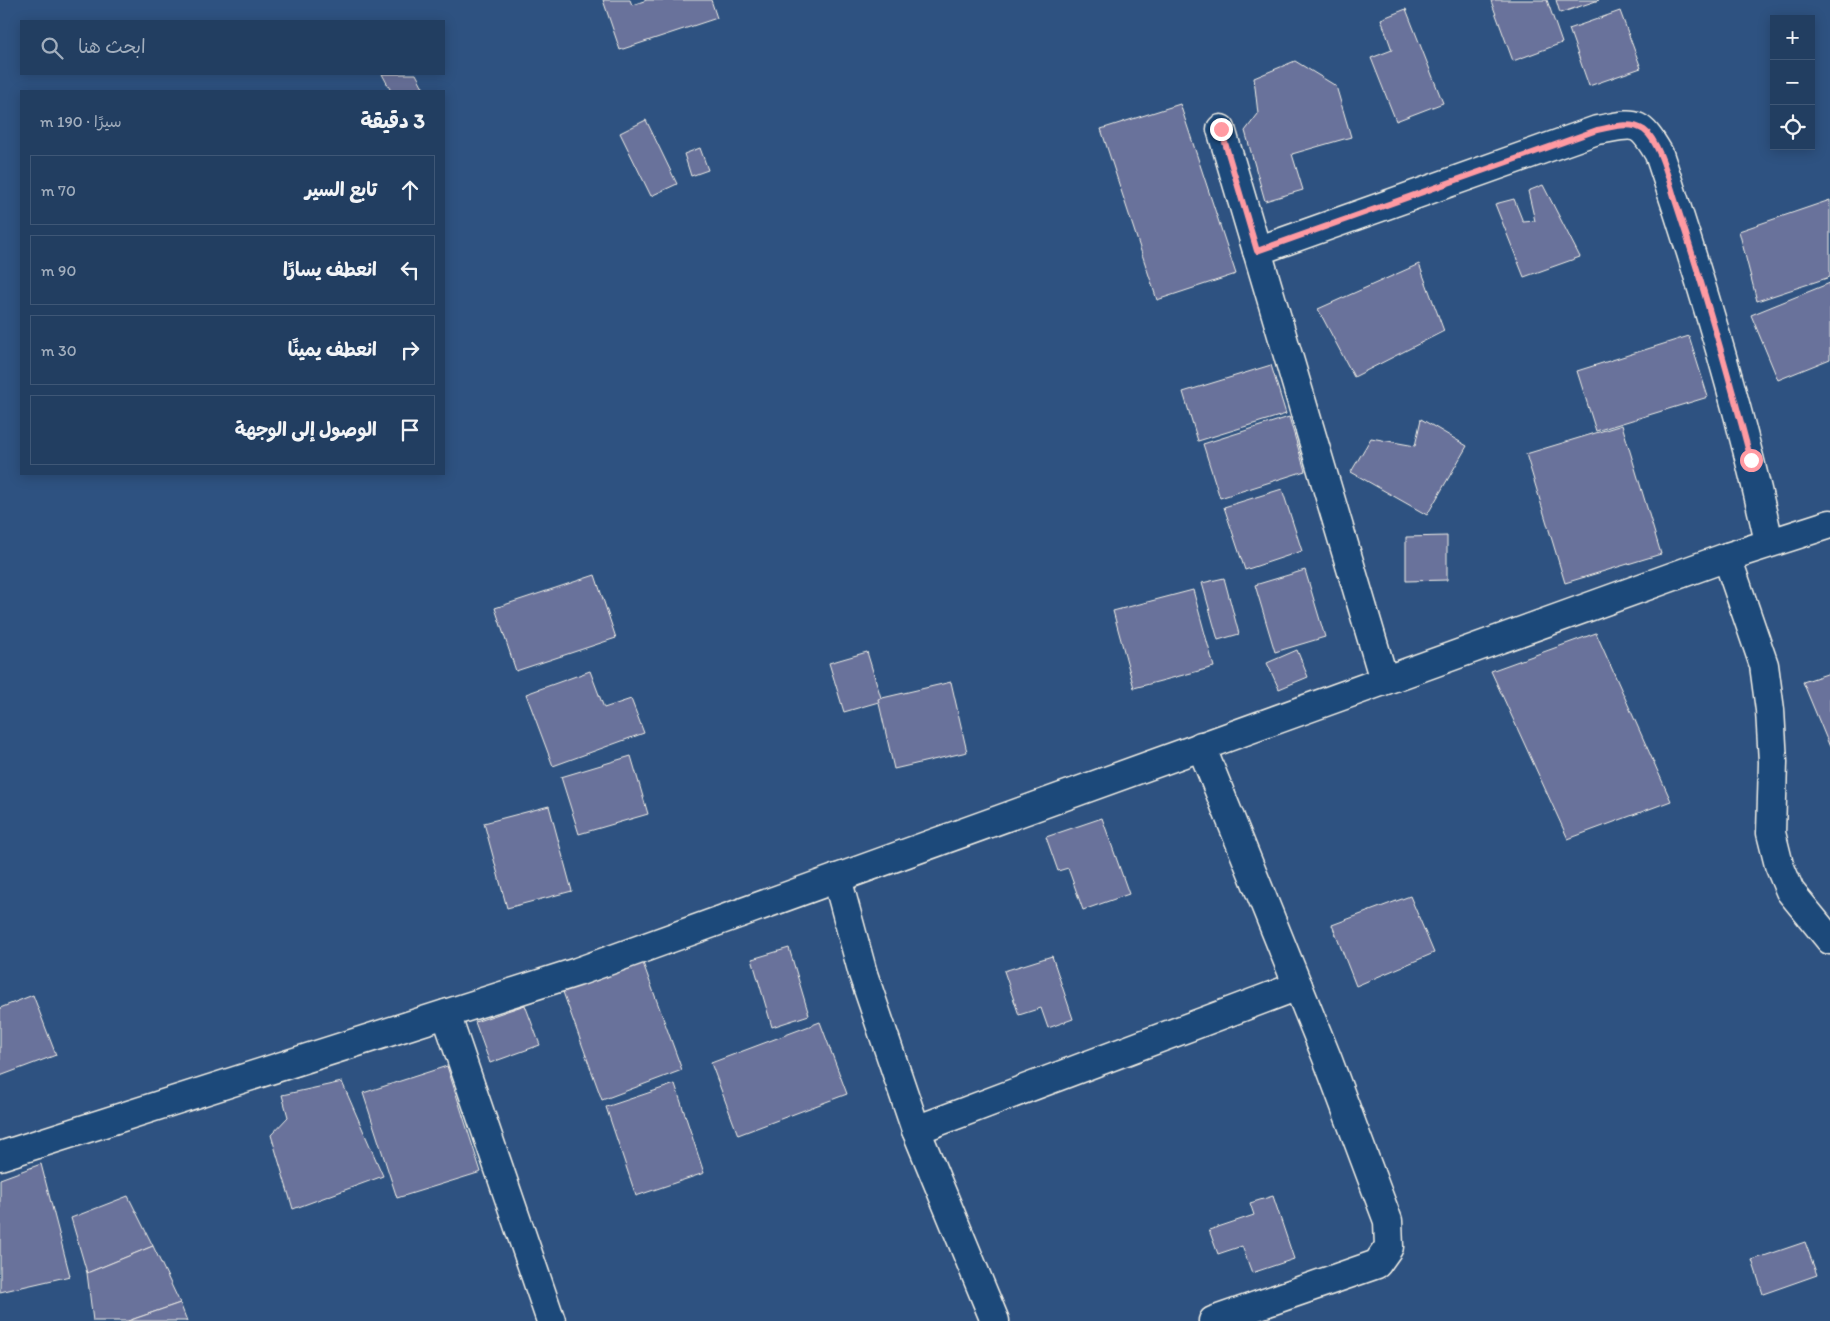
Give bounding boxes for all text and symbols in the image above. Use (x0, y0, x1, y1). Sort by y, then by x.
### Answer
map controls (1770, 15, 1815, 150)
button: + (1770, 15, 1815, 60)
search box (20, 20, 445, 75)
icon: search (38, 34, 66, 62)
text: ابحث هنا (78, 35, 146, 58)
button: − (1770, 60, 1815, 105)
button: locate (1770, 105, 1815, 150)
text: 3 دقيقة (360, 108, 425, 133)
text: سيرًا · 190 m (40, 112, 122, 131)
route end (1210, 118, 1233, 141)
icon: ahead (396, 176, 424, 204)
text: تابع السير (305, 178, 377, 201)
text: 70 m (41, 181, 76, 200)
icon: left (396, 256, 424, 284)
text: انعطف يسارًا (283, 258, 377, 281)
text: 90 m (41, 261, 76, 280)
icon: right (396, 336, 424, 364)
text: انعطف يمينًا (288, 338, 377, 361)
text: 30 m (41, 341, 77, 360)
icon: arrive (396, 416, 424, 444)
text: الوصول إلى الوجهة (235, 418, 377, 441)
route start (1740, 449, 1763, 472)

